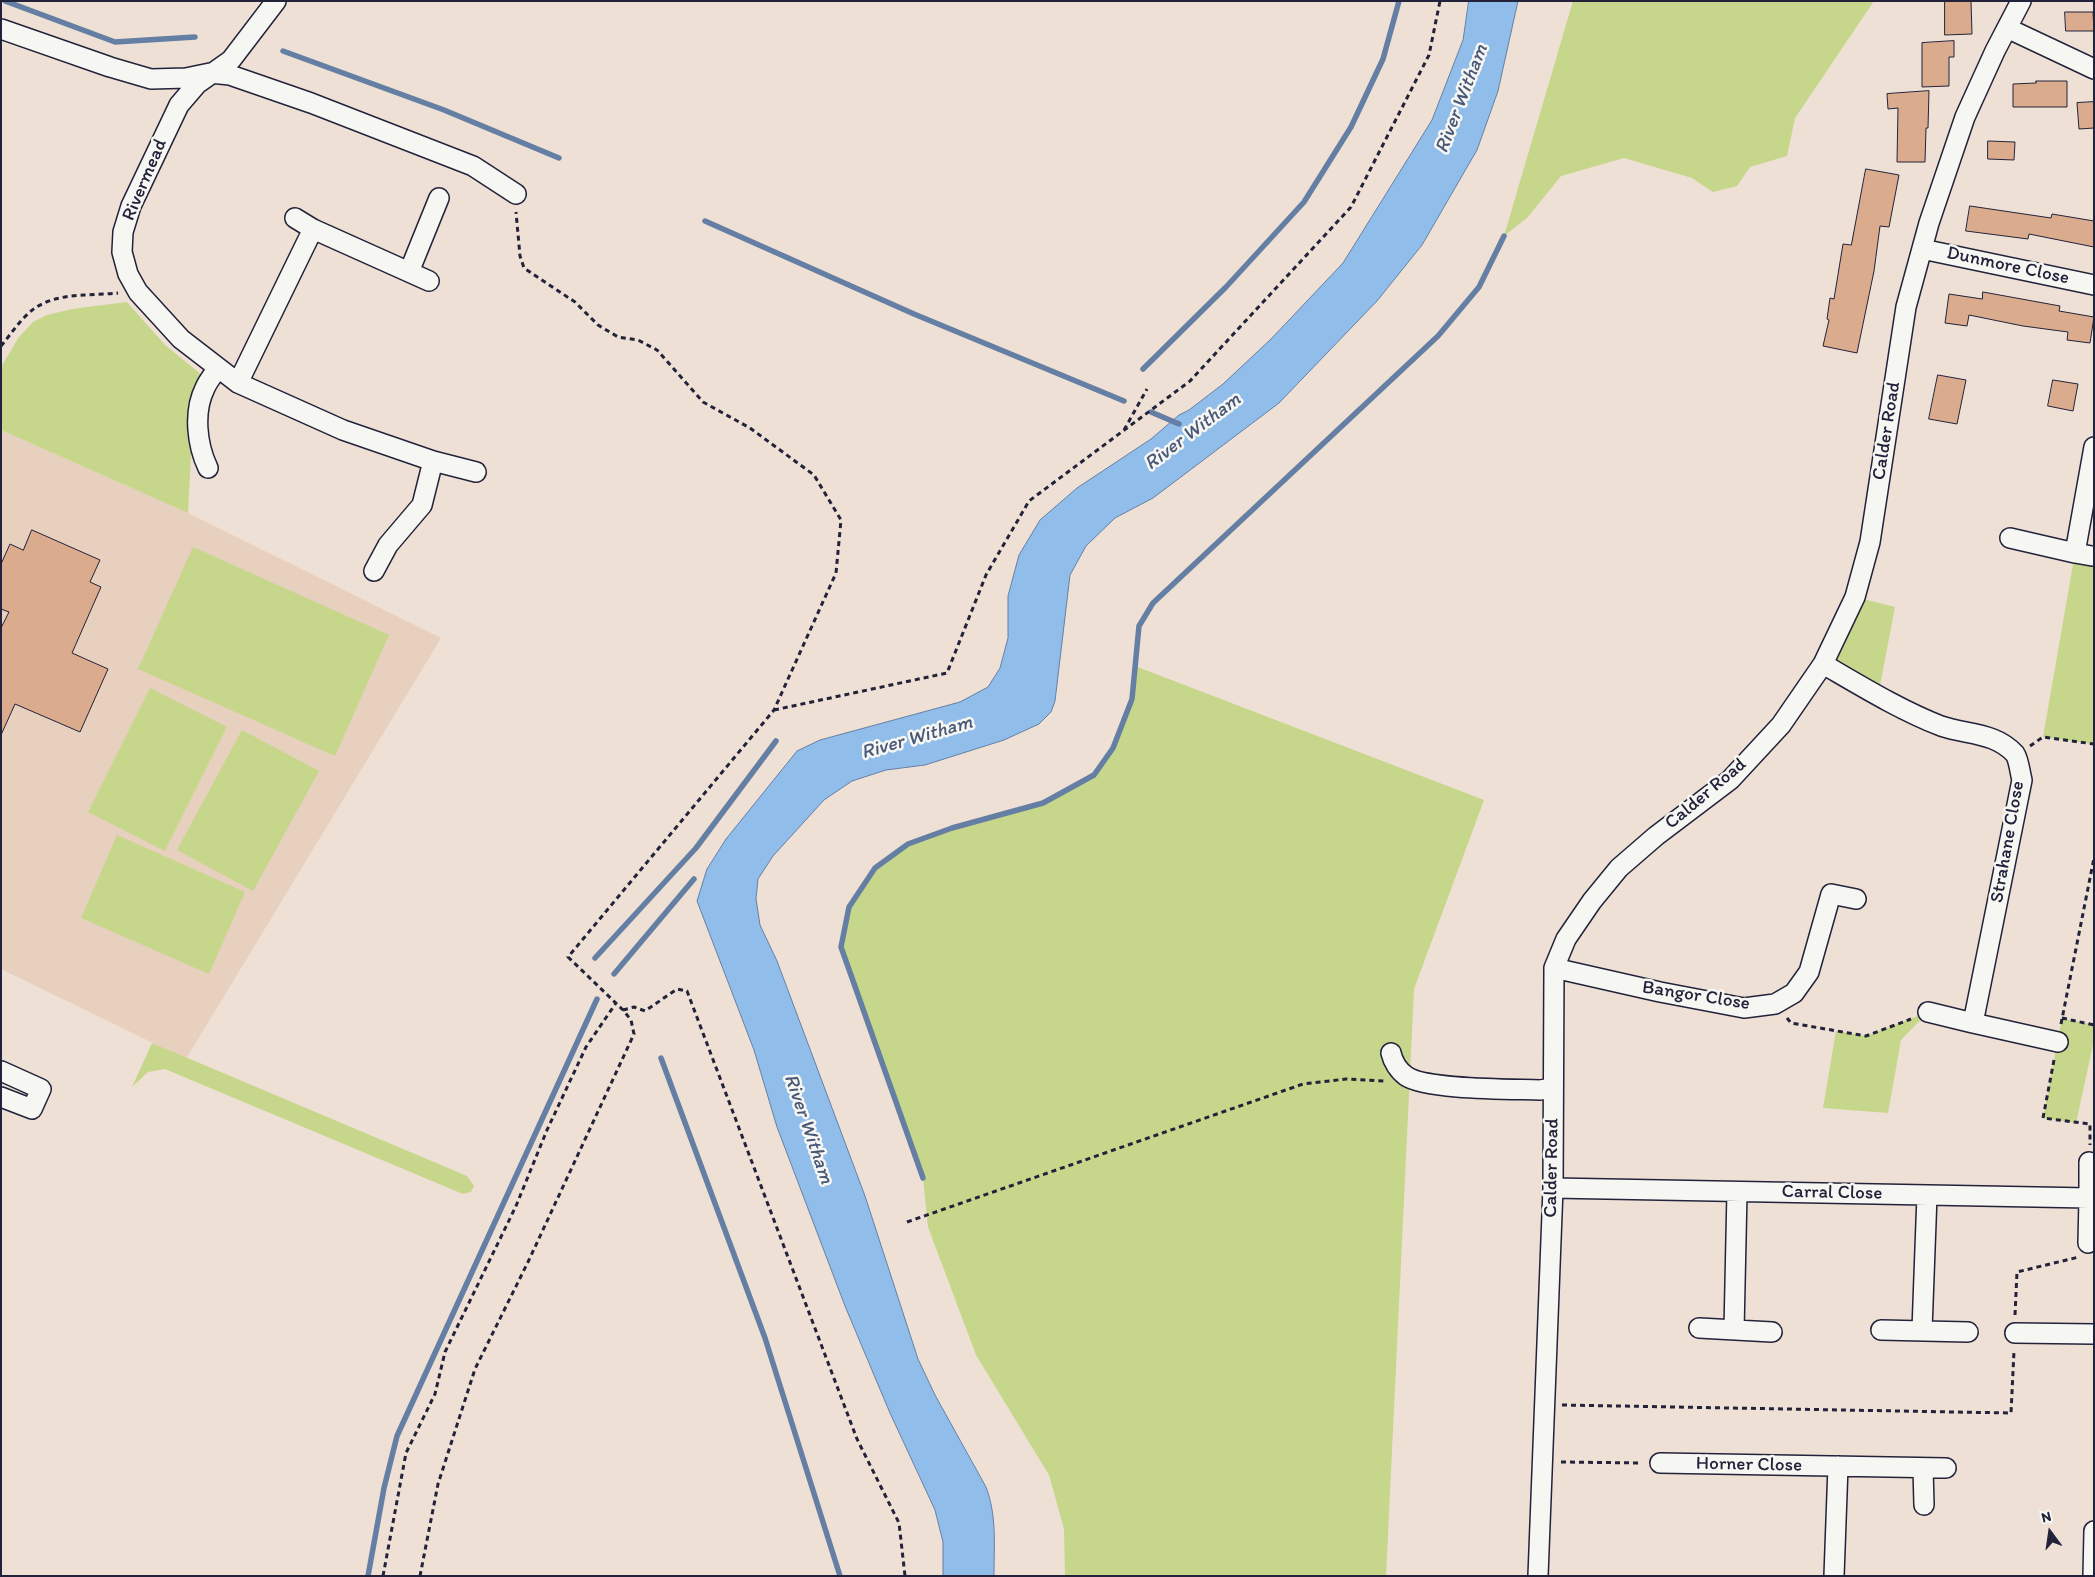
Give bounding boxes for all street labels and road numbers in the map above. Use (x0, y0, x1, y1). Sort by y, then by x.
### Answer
street label: Rivermead (118, 136, 172, 224)
street label: Dunmore Close (1945, 242, 2071, 290)
street label: Calder Road (1868, 380, 1906, 482)
street label: Calder Road (1661, 753, 1751, 835)
street label: Strahane Close (1986, 779, 2030, 905)
street label: Bangor Close (1640, 976, 1752, 1016)
street label: Calder Road (1540, 1118, 1564, 1218)
street label: Carral Close (1781, 1181, 1883, 1205)
street label: Horner Close (1696, 1453, 1802, 1477)

